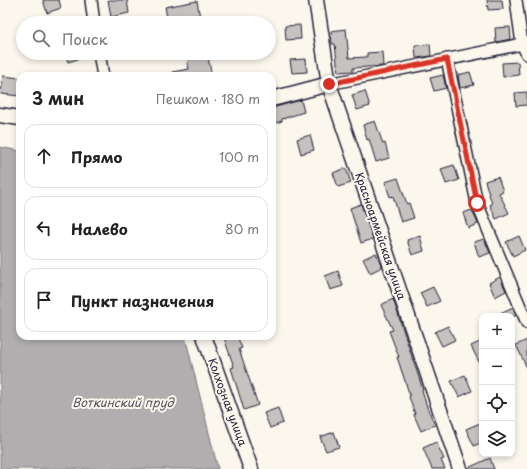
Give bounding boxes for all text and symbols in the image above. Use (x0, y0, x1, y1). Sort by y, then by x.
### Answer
search box (16, 16, 276, 60)
icon: search (30, 27, 52, 49)
text: Поиск (62, 27, 108, 50)
route end (320, 75, 338, 93)
text: 3 мин (32, 85, 84, 111)
text: Пешком · 180 m (156, 89, 260, 108)
icon: ahead (33, 145, 55, 167)
text: Прямо (71, 145, 122, 168)
text: 100 m (219, 147, 259, 166)
street label: Красноармейская улица (351, 170, 411, 302)
route start (468, 194, 486, 212)
icon: left (33, 217, 55, 239)
text: Налево (71, 217, 128, 240)
text: 80 m (225, 219, 259, 238)
icon: arrive (33, 289, 55, 311)
text: Пункт назначения (71, 289, 214, 312)
map controls (479, 313, 515, 457)
button: + (479, 313, 515, 349)
button: − (479, 349, 515, 385)
street label: Колхозная улица (204, 356, 252, 448)
button: locate (479, 385, 515, 421)
water label: Воткинский пруд (72, 393, 175, 411)
button: layers (479, 421, 515, 457)

